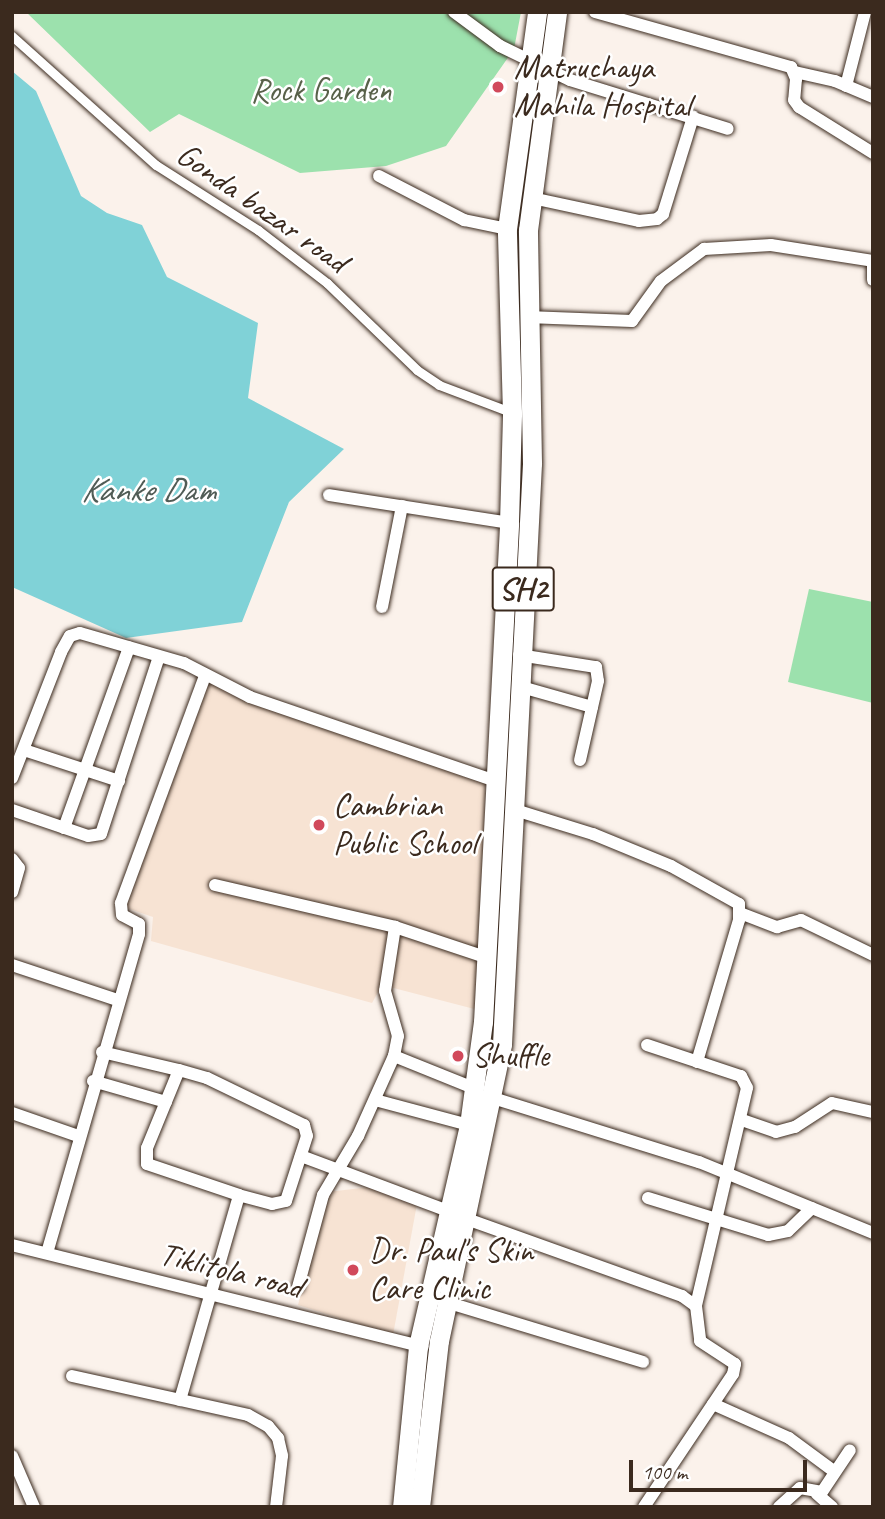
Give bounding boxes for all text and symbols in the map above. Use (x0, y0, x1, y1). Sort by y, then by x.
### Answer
place label: Matruchaya Mahila Hospital (514, 48, 691, 126)
park label: Rock Garden (250, 71, 392, 111)
marker: Matruchaya Mahila Hospital (488, 77, 508, 97)
street label: Gonda bazar road (169, 135, 355, 281)
water label: Kanke Dam (81, 469, 215, 511)
road number: SH2 (491, 560, 554, 618)
place label: Cambrian Public School (333, 786, 477, 864)
marker: Cambrian Public School (311, 817, 327, 833)
place label: Shuffle (472, 1036, 549, 1076)
marker: Shuffle (450, 1048, 466, 1064)
place label: Dr. Paul's Skin Care Clinic (369, 1231, 534, 1309)
street label: Tiklitola road (156, 1234, 306, 1308)
marker: Dr. Paul's Skin Care Clinic (343, 1260, 363, 1280)
scale bar (633, 1446, 812, 1490)
text: 100 m (642, 1459, 687, 1485)

